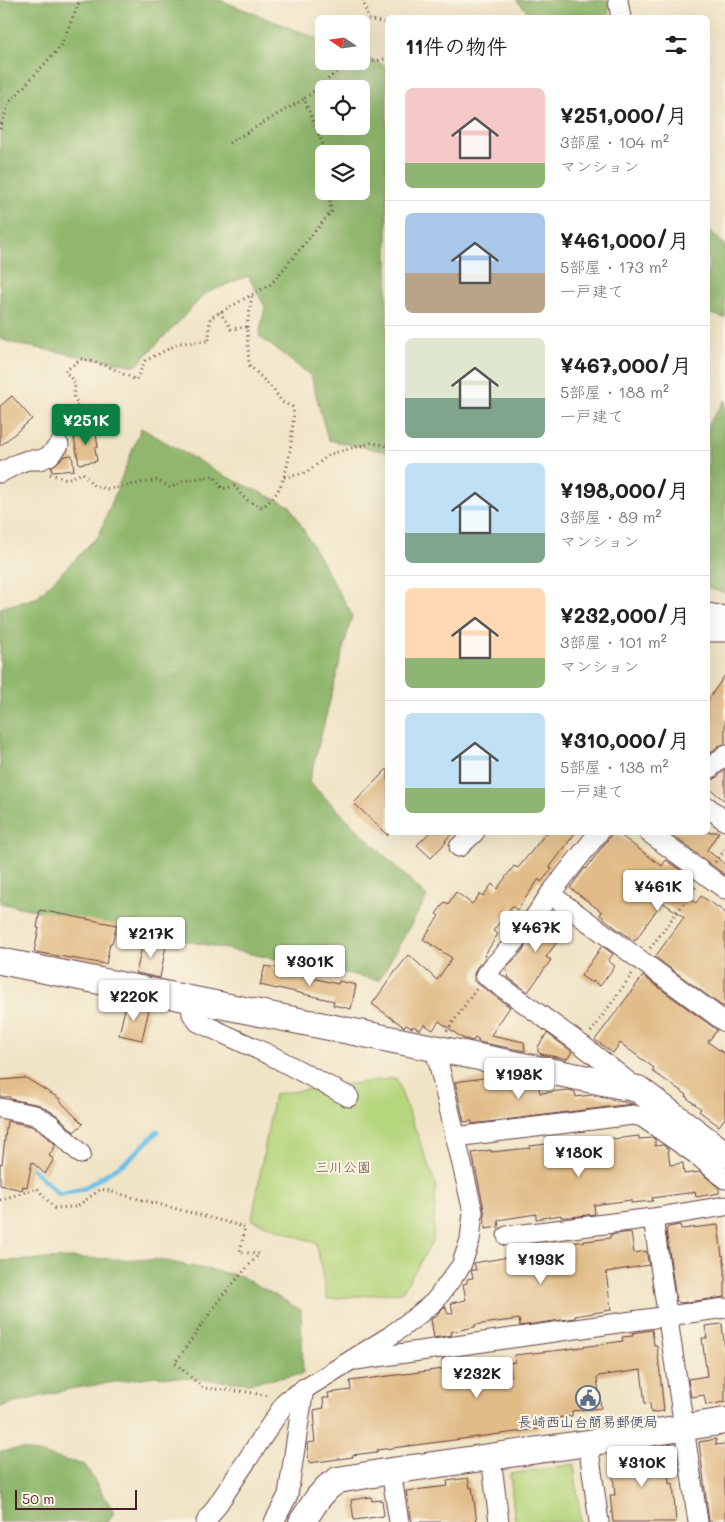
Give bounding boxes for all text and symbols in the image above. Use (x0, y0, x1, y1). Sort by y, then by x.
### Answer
north arrow (315, 15, 370, 70)
map controls (315, 15, 370, 200)
icon: filters (662, 31, 690, 59)
text: 11件の物件 (405, 32, 508, 59)
button: locate (315, 80, 370, 135)
text: ¥251,000/月 (560, 101, 687, 128)
icon: home (445, 108, 505, 168)
text: 3部屋 · 104 m² (560, 131, 669, 152)
button: layers (315, 145, 370, 200)
text: マンション (560, 155, 639, 176)
text: ¥461,000/月 (560, 226, 689, 253)
icon: home (445, 233, 505, 293)
text: 5部屋 · 173 m² (560, 256, 668, 277)
text: 一戸建て (560, 280, 624, 301)
text: ¥467,000/月 (560, 351, 692, 378)
icon: home (445, 358, 505, 418)
text: 5部屋 · 188 m² (560, 381, 669, 402)
pin: ¥251K (51, 404, 121, 446)
text: 一戸建て (560, 405, 624, 426)
text: ¥251K (63, 409, 109, 430)
text: ¥198,000/月 (560, 476, 689, 503)
icon: home (445, 483, 505, 543)
text: 3部屋 · 89 m² (560, 506, 662, 527)
text: マンション (560, 530, 639, 551)
text: ¥232,000/月 (560, 601, 690, 628)
icon: home (445, 608, 505, 668)
text: 3部屋 · 101 m² (560, 631, 667, 652)
text: マンション (560, 655, 639, 676)
text: ¥310,000/月 (560, 726, 689, 753)
icon: home (445, 733, 505, 793)
text: 5部屋 · 138 m² (560, 756, 669, 777)
text: 一戸建て (560, 780, 624, 801)
pin: ¥461K (623, 870, 693, 912)
text: ¥461K (634, 875, 682, 896)
pin: ¥467K (501, 910, 571, 953)
pin: ¥217K (116, 916, 186, 959)
text: ¥467K (511, 916, 561, 937)
text: ¥217K (128, 922, 174, 943)
pin: ¥301K (275, 944, 345, 987)
text: ¥301K (286, 950, 334, 971)
pin: ¥220K (99, 980, 169, 1022)
text: ¥220K (109, 985, 159, 1006)
pin: ¥198K (484, 1058, 554, 1100)
text: ¥198K (495, 1063, 543, 1084)
pin: ¥180K (544, 1136, 614, 1178)
text: ¥180K (555, 1141, 603, 1162)
park label: 三川公園 (315, 1157, 371, 1176)
pin: ¥193K (506, 1242, 576, 1285)
text: ¥193K (517, 1248, 565, 1269)
pin: ¥232K (442, 1356, 512, 1399)
text: ¥232K (453, 1362, 501, 1383)
public building icon: 長崎西山台簡易郵便局 (575, 1385, 601, 1411)
place label: 長崎西山台簡易郵便局 (518, 1412, 658, 1431)
pin: ¥310K (607, 1446, 677, 1488)
text: ¥310K (618, 1451, 666, 1472)
scale bar (15, 1487, 138, 1510)
text: 50 m (22, 1489, 54, 1508)

